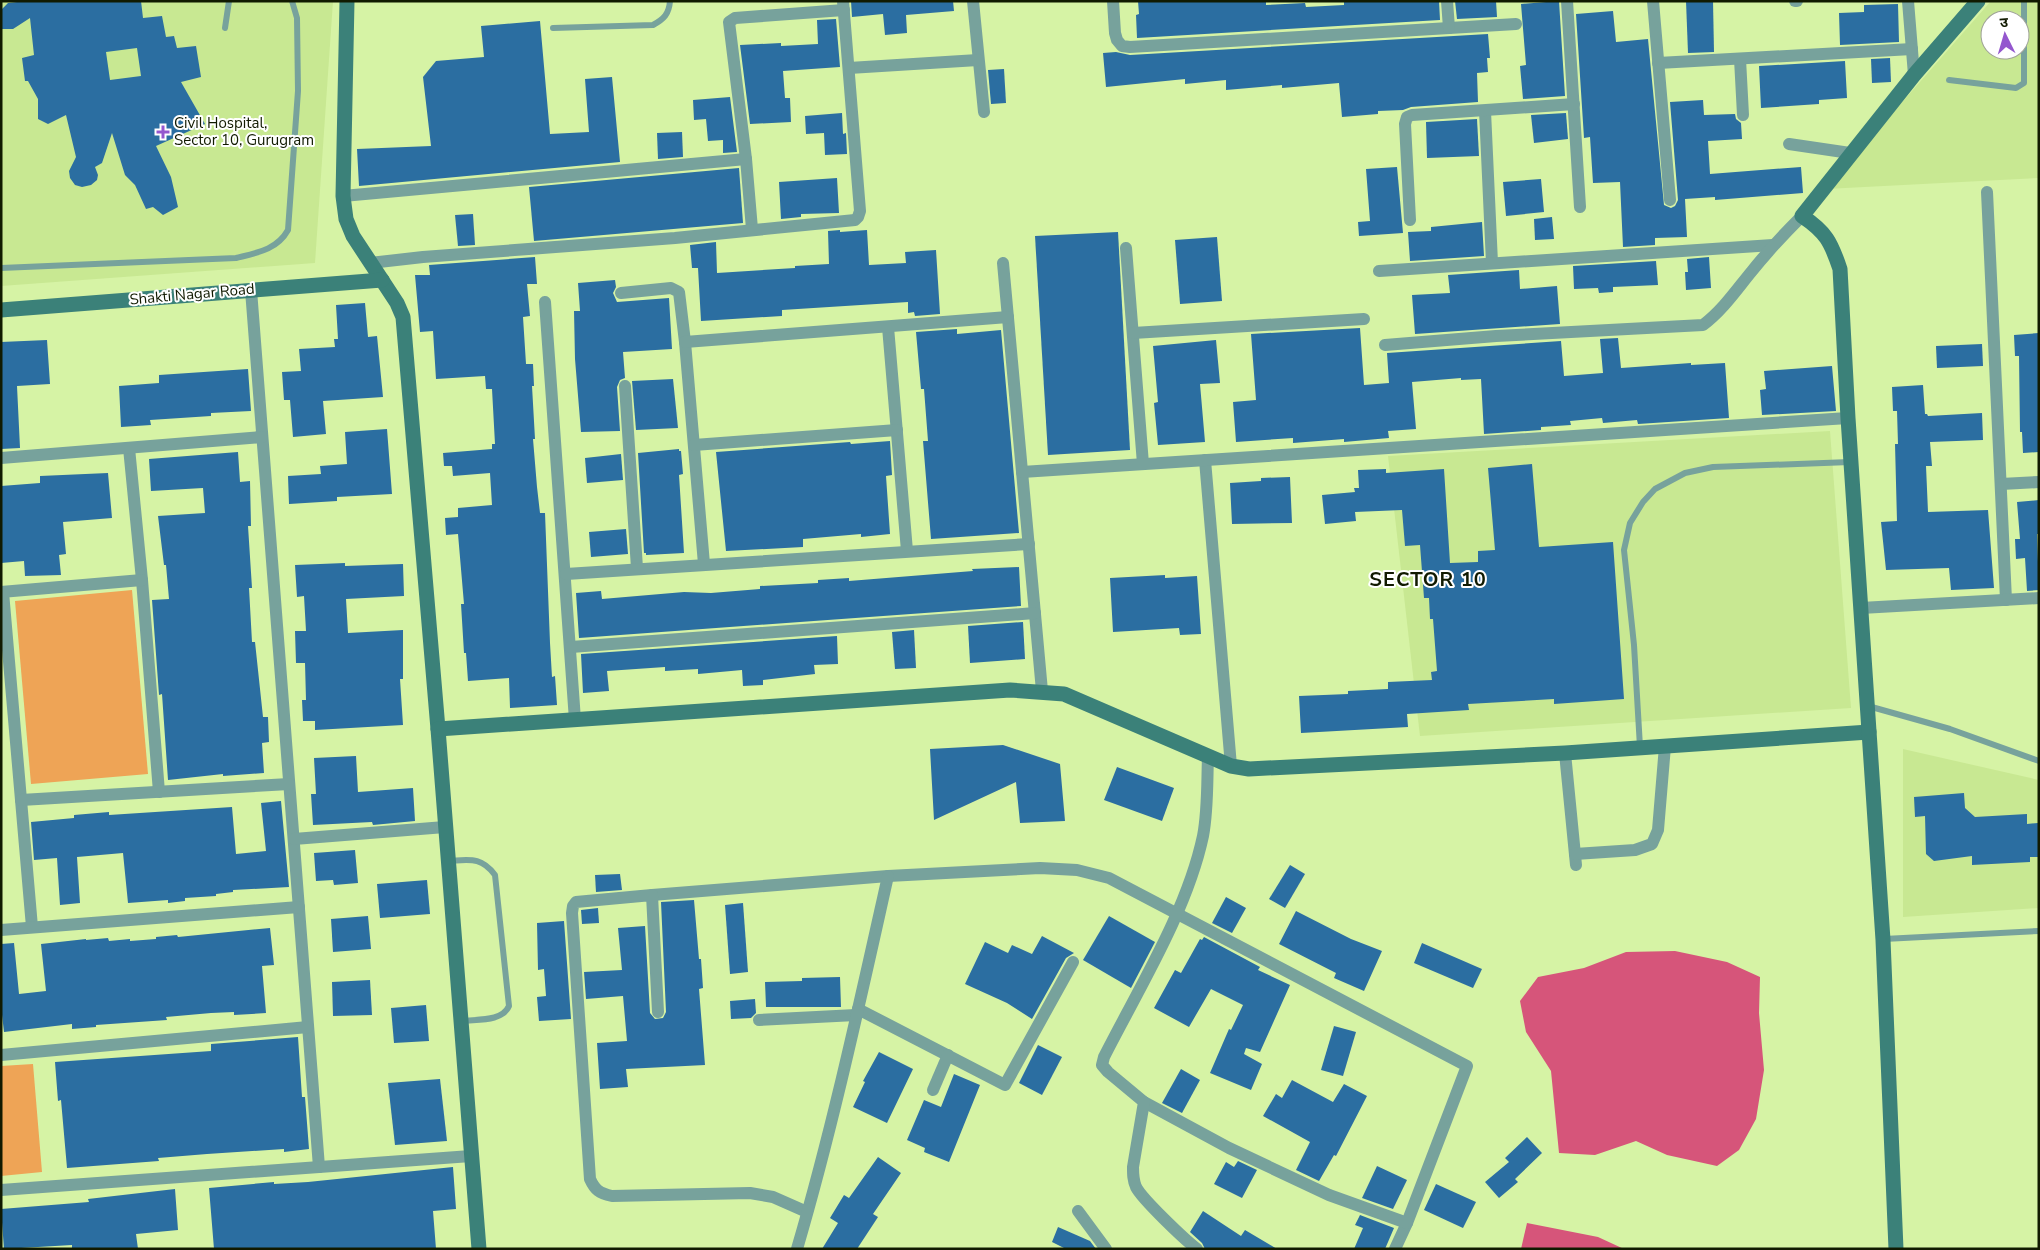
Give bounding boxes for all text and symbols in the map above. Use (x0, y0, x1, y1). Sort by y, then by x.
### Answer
north arrow (1980, 10, 2030, 60)
text: उ (1999, 13, 2010, 32)
place label: Civil Hospital, Sector 10, Gurugram (174, 113, 314, 150)
marker: Civil Hospital, Sector 10, Gurugram (156, 125, 170, 139)
street label: Shakti Nagar Road (129, 279, 255, 309)
district label: SECTOR 10 (1369, 566, 1487, 593)

